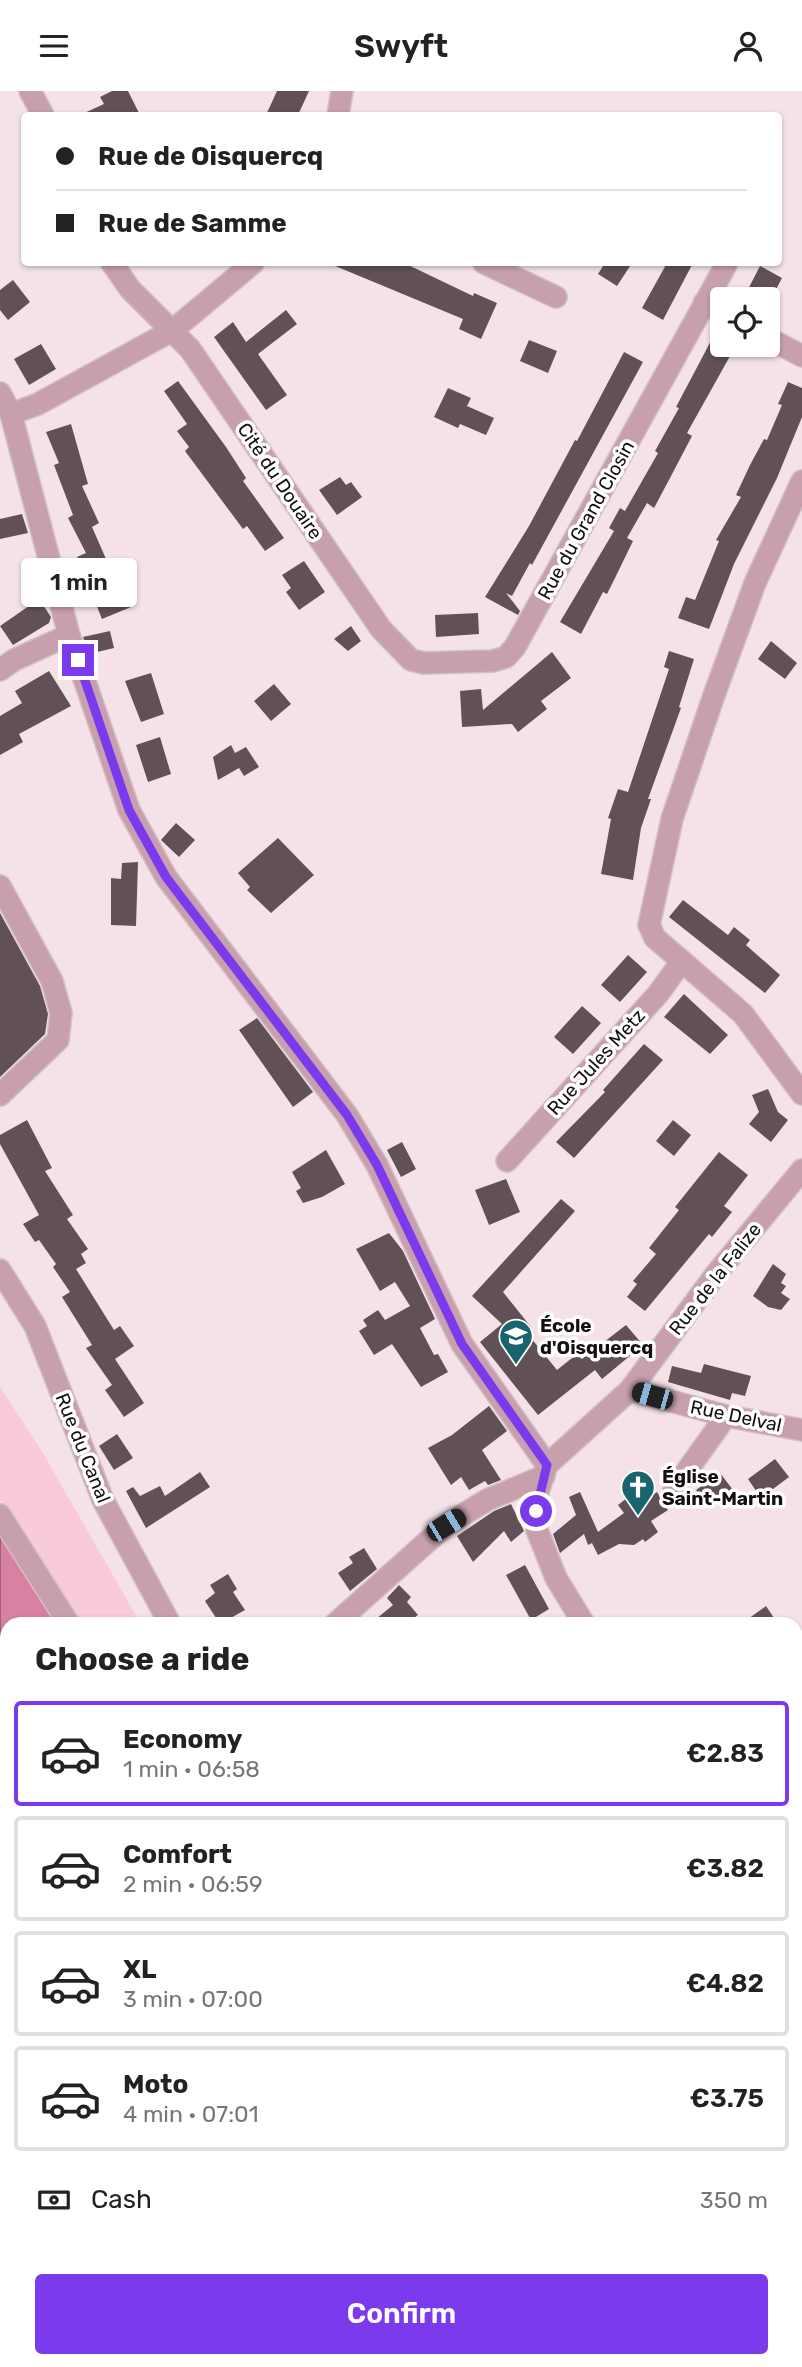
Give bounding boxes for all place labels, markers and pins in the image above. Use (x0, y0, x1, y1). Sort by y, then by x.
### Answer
place label: École d'Oisquercq (540, 1314, 653, 1359)
school or university icon: École d'Oisquercq (497, 1317, 535, 1366)
place label: Église Saint-Martin (662, 1465, 783, 1510)
church icon: Église Saint-Martin (619, 1468, 657, 1517)

